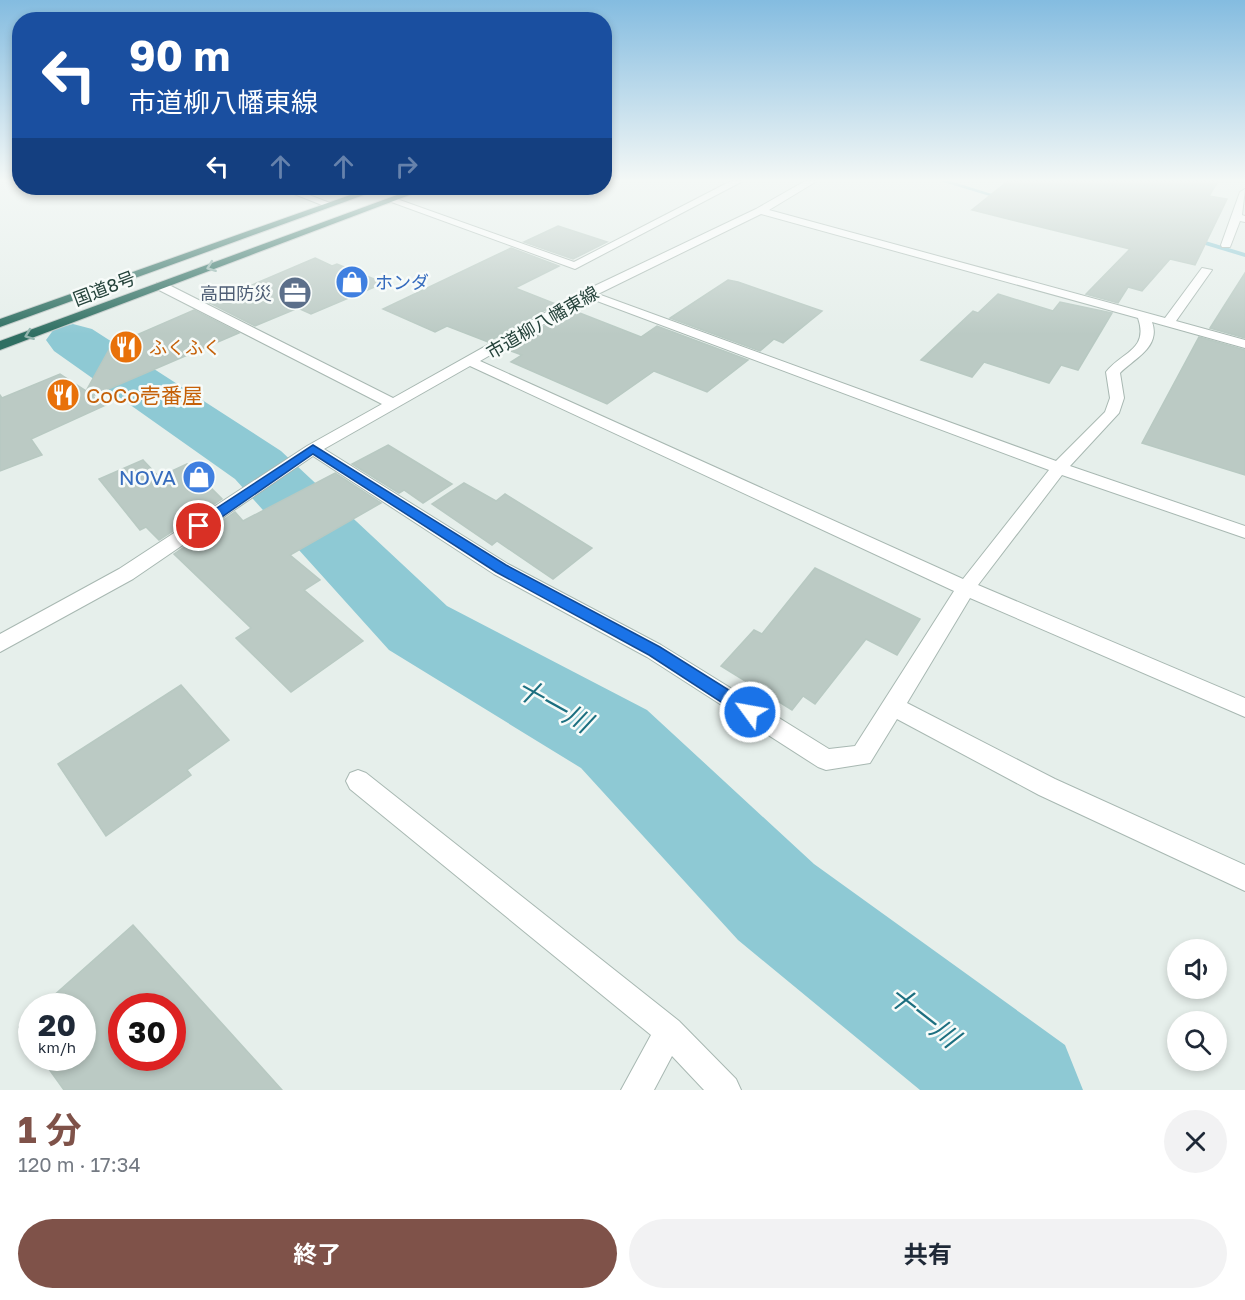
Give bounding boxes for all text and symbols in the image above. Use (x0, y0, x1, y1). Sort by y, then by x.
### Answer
text: 90 m (129, 30, 230, 80)
icon: left (30, 36, 108, 114)
text: 市道柳八幡東線 (129, 86, 318, 118)
icon: left (201, 150, 234, 183)
icon: ahead (264, 150, 297, 183)
icon: ahead (327, 150, 360, 183)
icon: right (390, 150, 423, 183)
one-way arrow (206, 260, 217, 272)
shop icon: ホンダ (334, 264, 370, 300)
street label: 国道8号 (70, 266, 138, 310)
place label: ホンダ (375, 271, 429, 293)
office icon: 高田防災 (277, 275, 313, 311)
street label: 市道柳八幡東線 (482, 281, 602, 363)
place label: 高田防災 (200, 282, 272, 304)
one-way arrow (24, 328, 34, 341)
restaurant icon: ふくふく (108, 329, 144, 365)
place label: ふくふく (149, 336, 221, 358)
restaurant icon: CoCo壱番屋 (45, 377, 81, 413)
place label: CoCo壱番屋 (86, 382, 203, 408)
shop icon: NOVA (181, 459, 217, 495)
place label: NOVA (119, 464, 176, 490)
pin (173, 500, 224, 551)
icon: arrive (182, 509, 215, 542)
water label: 十一川 (511, 671, 600, 740)
position arrow (718, 680, 782, 744)
map controls (1167, 939, 1227, 1071)
button: sound (1167, 939, 1227, 999)
water label: 十一川 (882, 978, 968, 1055)
speed limit sign: 30 (108, 993, 186, 1071)
text: 20 (38, 1007, 76, 1043)
button: search (1167, 1011, 1227, 1071)
text: km/h (38, 1038, 76, 1056)
text: 1 分 (18, 1108, 82, 1151)
button: close (1164, 1110, 1227, 1173)
text: 120 m · 17:34 (18, 1152, 141, 1176)
button: 終了 (18, 1219, 617, 1288)
button: 共有 (629, 1219, 1227, 1288)

